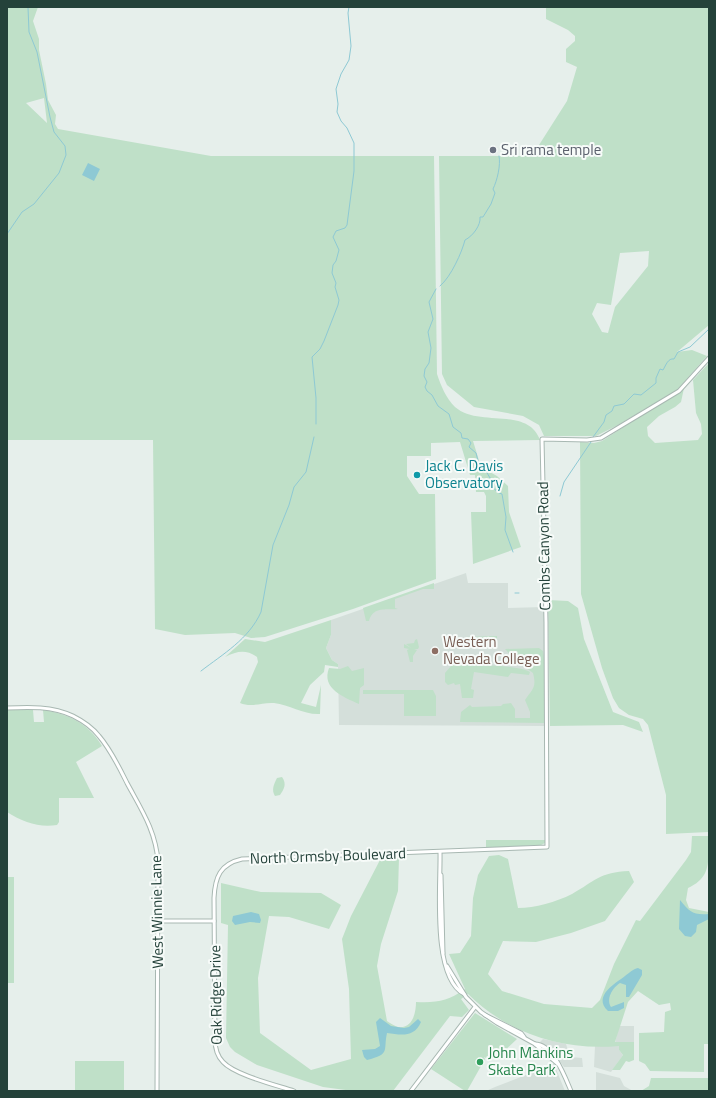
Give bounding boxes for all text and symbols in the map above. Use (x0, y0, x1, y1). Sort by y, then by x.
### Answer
place label: Sri rama temple (501, 138, 601, 161)
marker: Sri rama temple (488, 145, 498, 155)
place label: Jack C. Davis Observatory (425, 454, 503, 494)
marker: Jack C. Davis Observatory (412, 470, 422, 480)
street label: Combs Canyon Road (531, 481, 556, 611)
place label: Western Nevada College (443, 630, 540, 670)
marker: Western Nevada College (430, 646, 440, 656)
street label: North Ormsby Boulevard (249, 841, 406, 870)
street label: West Winnie Lane (144, 855, 169, 969)
street label: Oak Ridge Drive (203, 945, 228, 1045)
place label: John Mankins Skate Park (488, 1041, 573, 1081)
marker: John Mankins Skate Park (475, 1057, 485, 1067)

